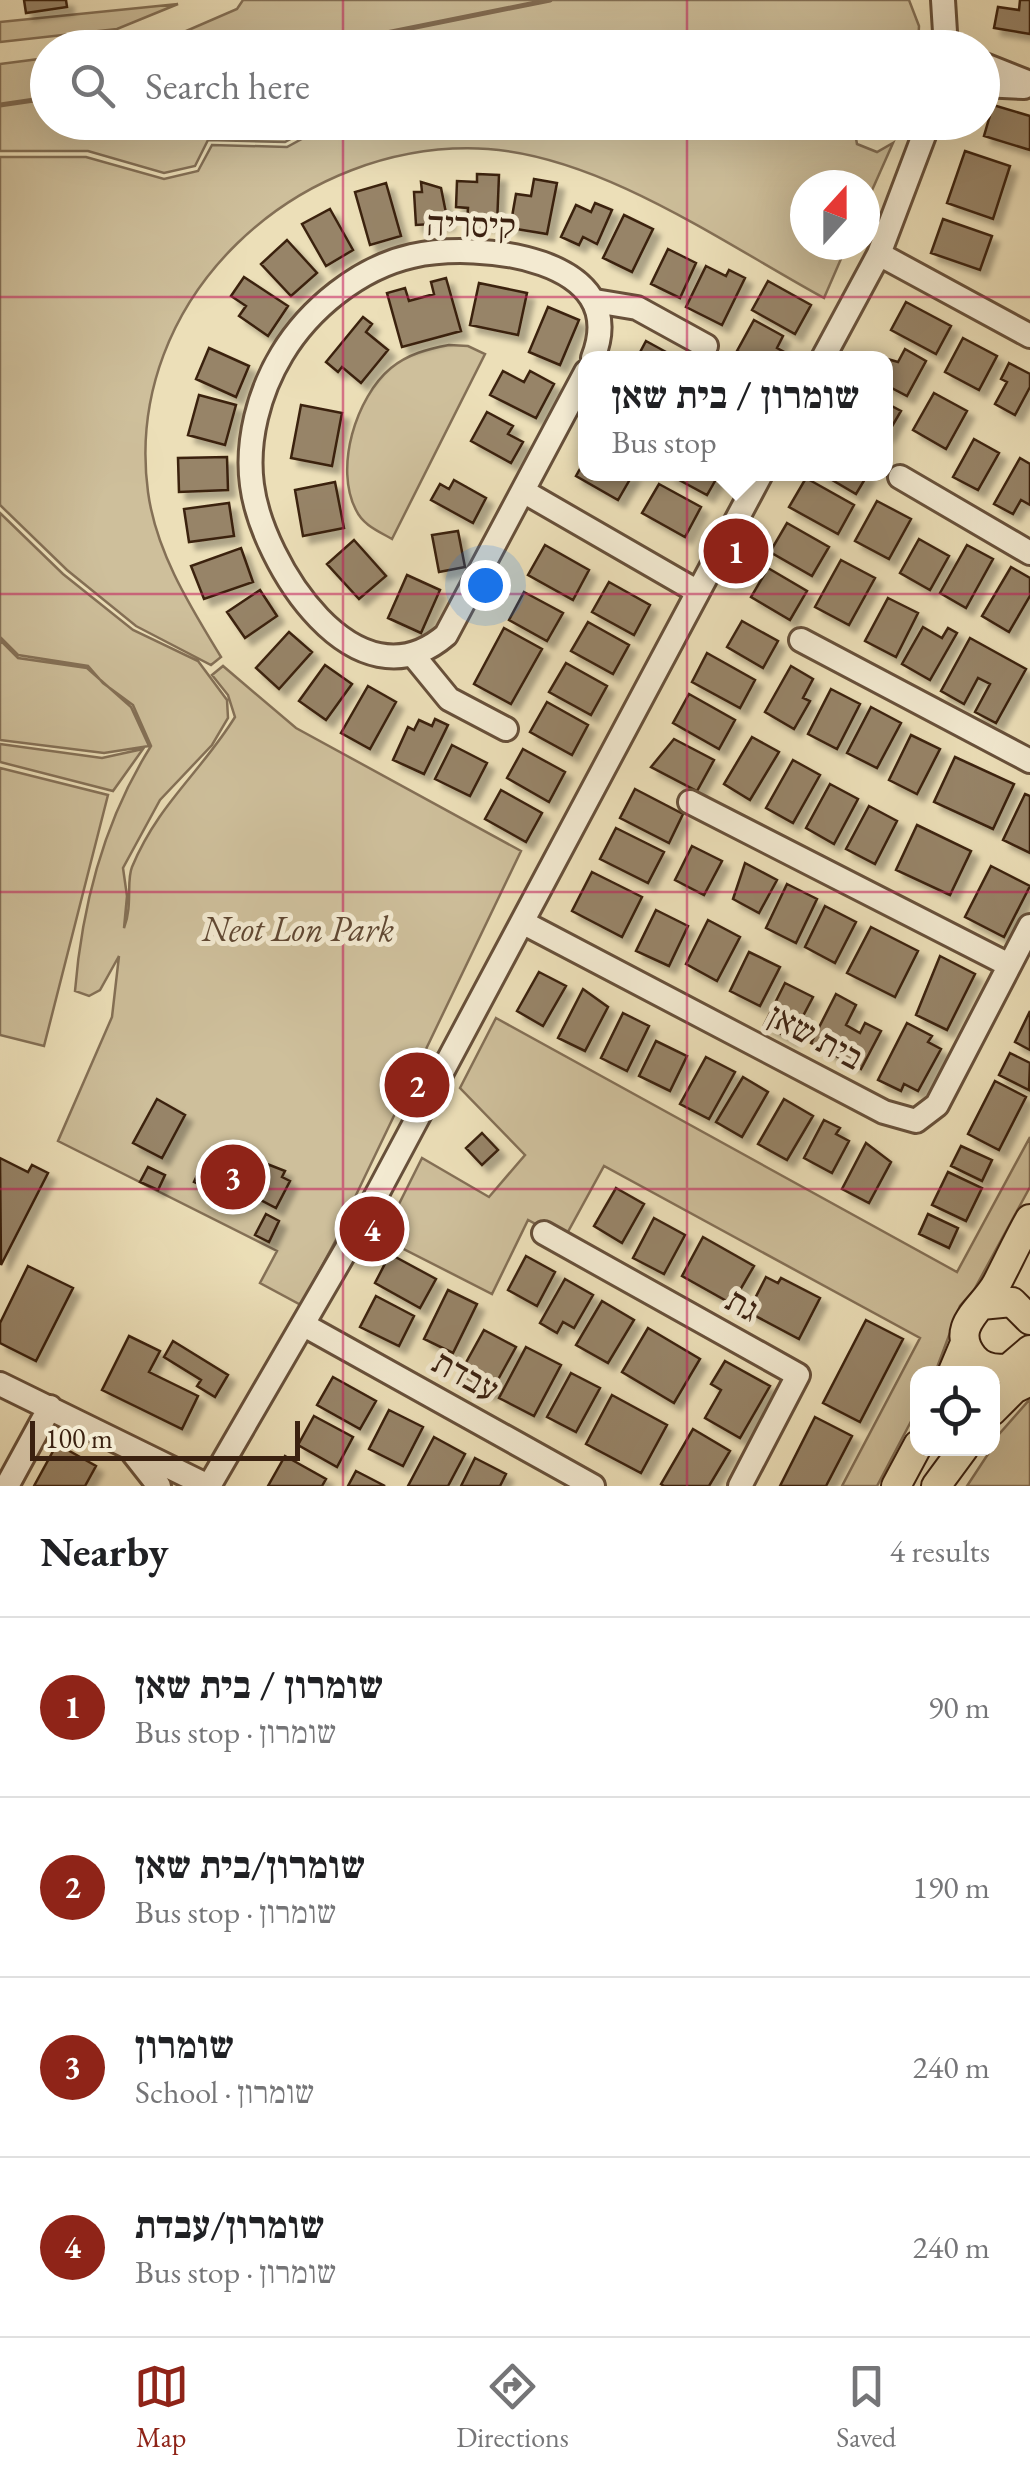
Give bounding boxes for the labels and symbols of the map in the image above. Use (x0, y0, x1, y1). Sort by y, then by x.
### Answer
north arrow (790, 170, 880, 260)
street label: קיסריה (425, 200, 517, 248)
pin: 1 (704, 514, 768, 588)
your location (460, 560, 511, 611)
park label: Neot Lon Park (201, 906, 394, 951)
street label: בית שאן (761, 992, 871, 1080)
pin: 2 (384, 1048, 450, 1122)
pin: 3 (200, 1140, 266, 1214)
pin: 4 (340, 1192, 404, 1266)
street label: גת (718, 1277, 768, 1331)
street label: עבדת (425, 1339, 507, 1411)
scale bar (30, 1416, 300, 1460)

